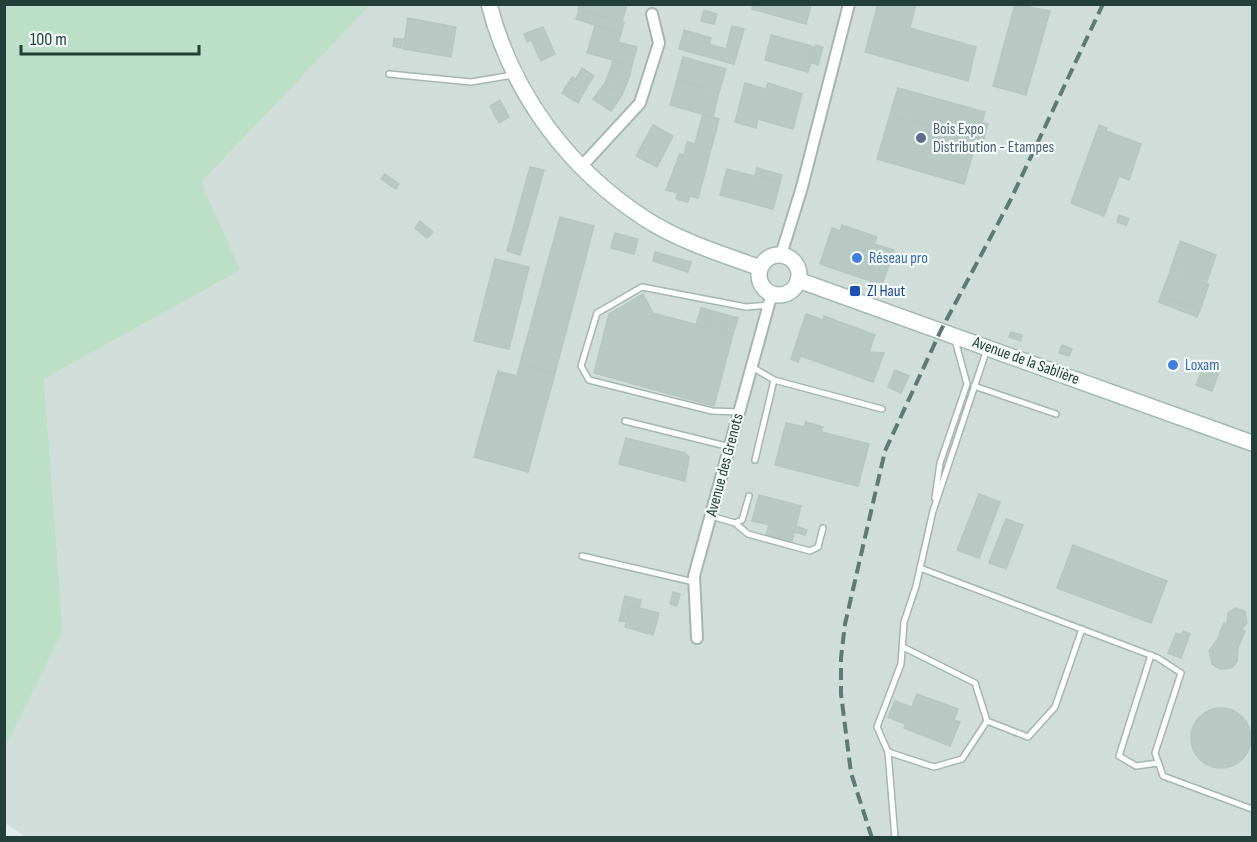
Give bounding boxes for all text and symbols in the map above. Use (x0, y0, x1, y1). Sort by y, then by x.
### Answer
scale bar (21, 18, 200, 56)
text: 100 m (30, 29, 67, 50)
place label: Bois Expo Distribution - Etampes (933, 120, 1055, 157)
marker: Bois Expo Distribution - Etampes (914, 131, 928, 145)
place label: Réseau pro (869, 249, 928, 268)
marker: Réseau pro (850, 251, 864, 265)
place label: ZI Haut (867, 282, 905, 301)
marker: ZI Haut (848, 284, 862, 298)
street label: Avenue de la Sablière (969, 333, 1082, 389)
place label: Loxam (1185, 356, 1220, 375)
marker: Loxam (1166, 358, 1180, 372)
street label: Avenue des Grenots (702, 411, 748, 520)

